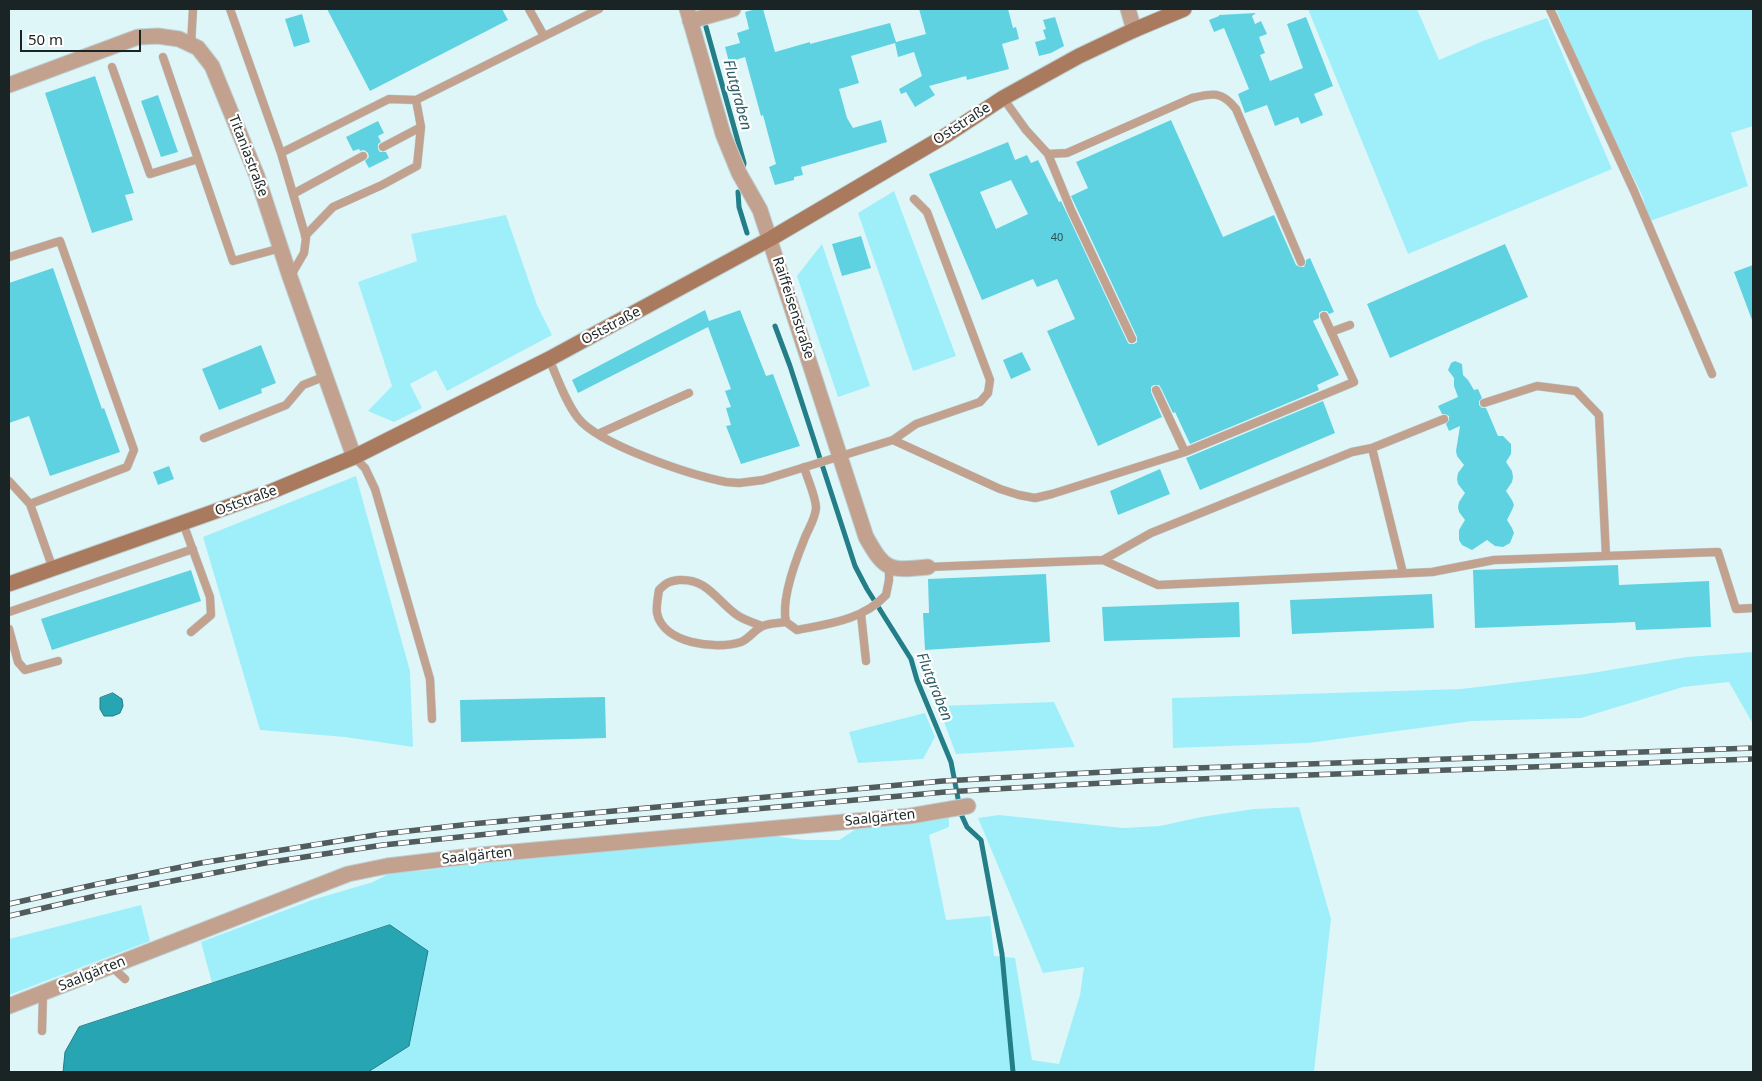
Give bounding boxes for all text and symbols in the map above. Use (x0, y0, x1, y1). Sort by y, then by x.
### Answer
scale bar (22, 20, 144, 52)
text: 50 m (28, 29, 63, 49)
water label: Flutgraben (719, 58, 755, 132)
street label: Oststraße (930, 99, 994, 149)
street label: Titaniastraße (225, 113, 271, 199)
house number: 40 (1051, 231, 1063, 245)
street label: Raiffeisenstraße (769, 255, 817, 361)
street label: Oststraße (579, 303, 643, 349)
street label: Oststraße (213, 482, 279, 520)
water label: Flutgraben (912, 650, 956, 724)
street label: Saalgärten (844, 806, 916, 830)
street label: Saalgärten (441, 844, 513, 868)
street label: Saalgärten (56, 953, 128, 995)

